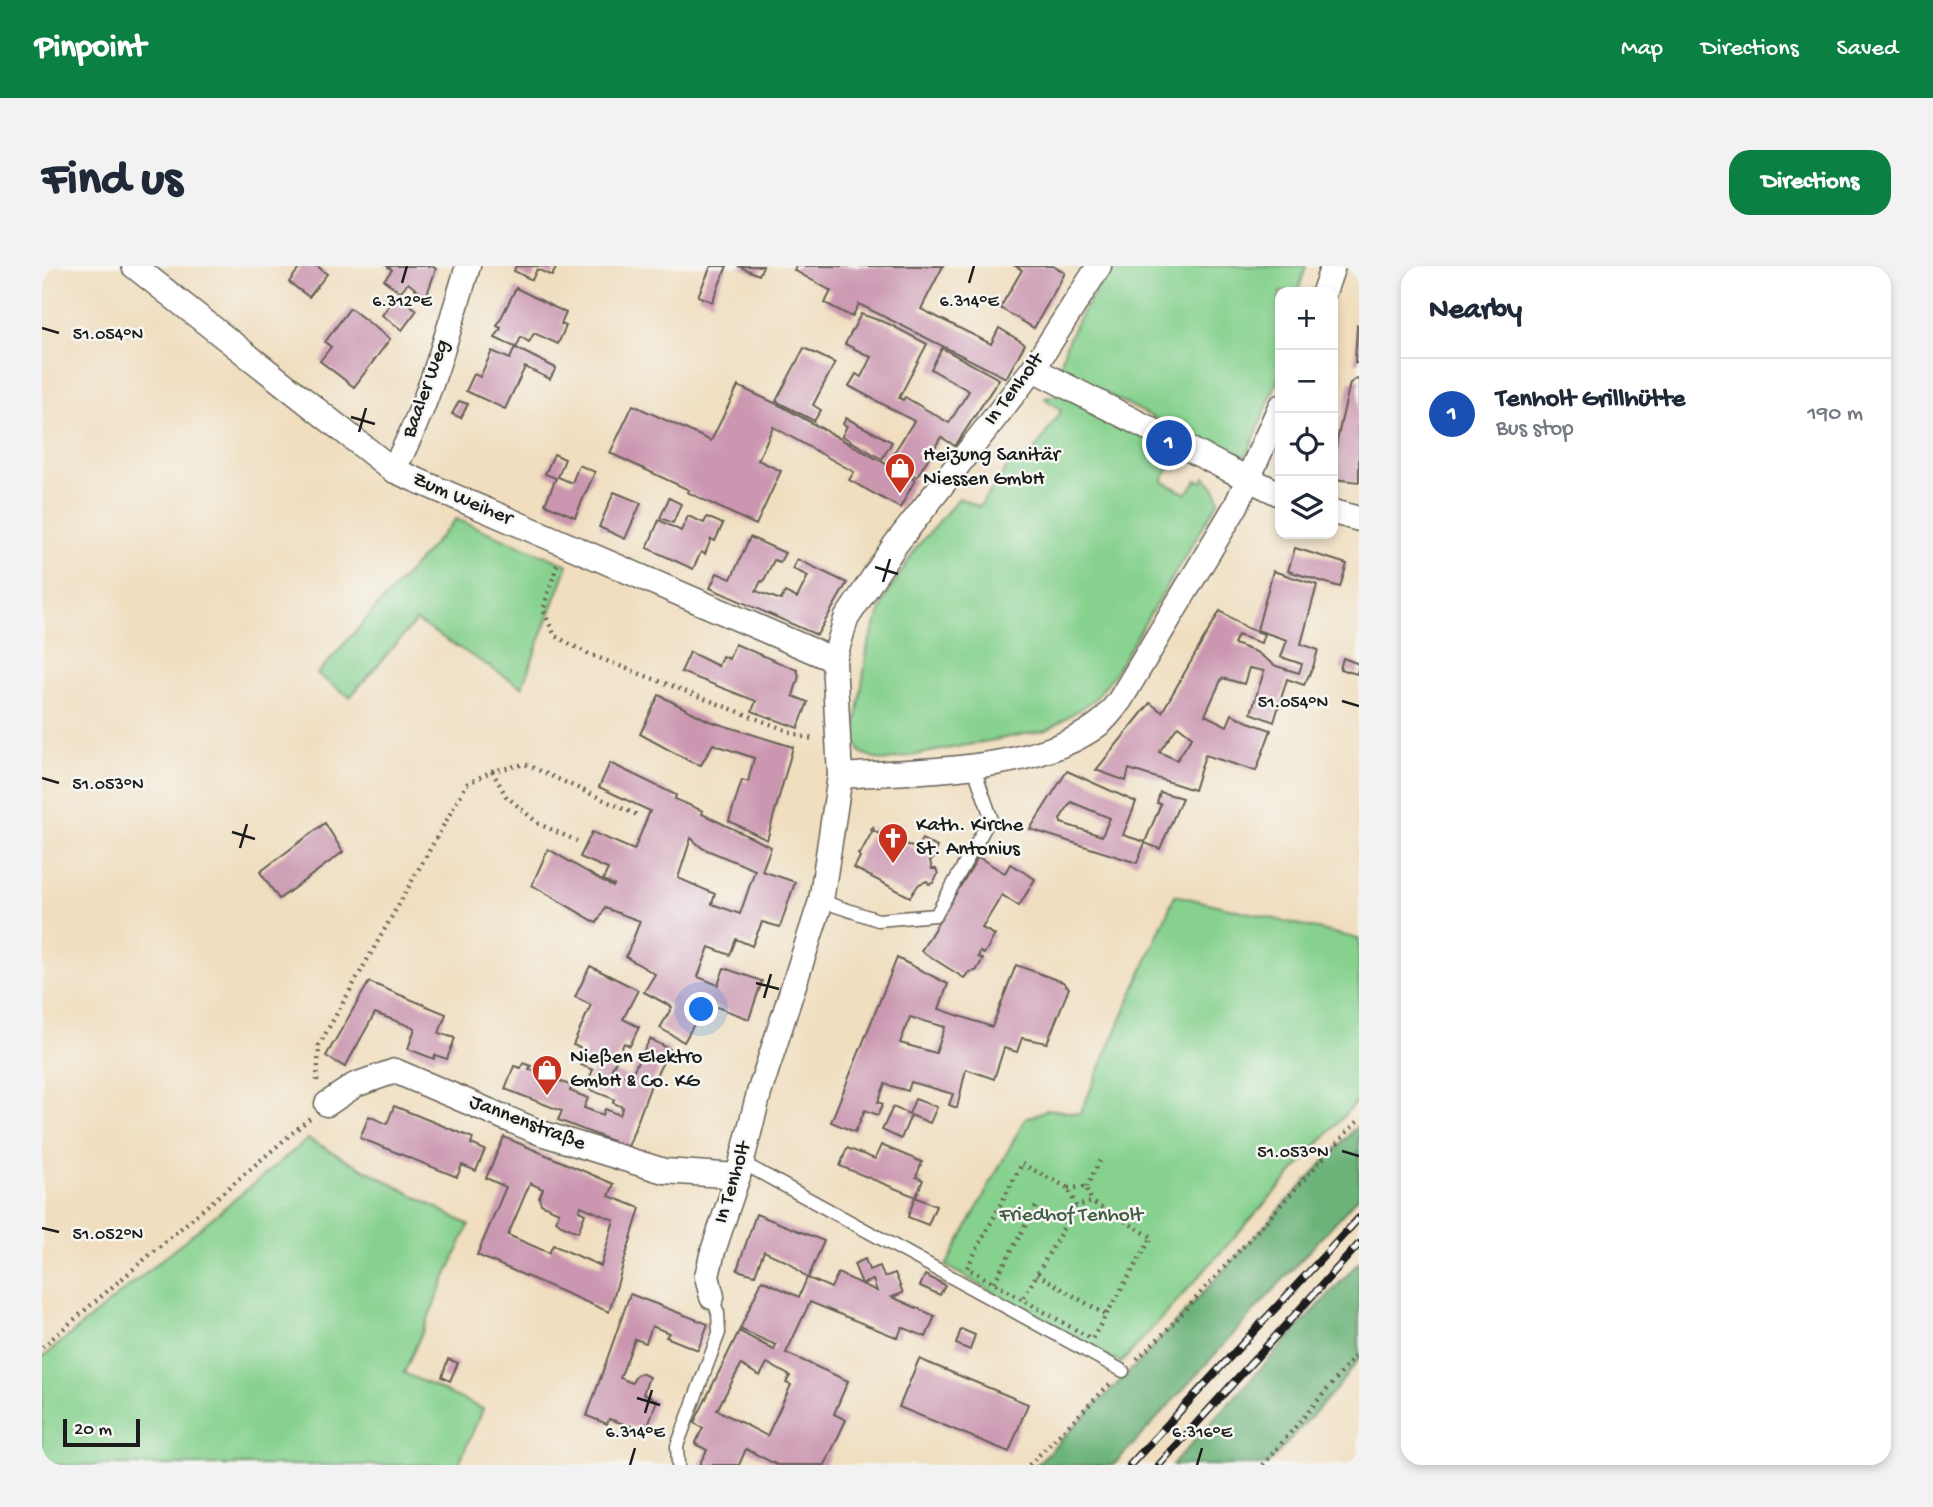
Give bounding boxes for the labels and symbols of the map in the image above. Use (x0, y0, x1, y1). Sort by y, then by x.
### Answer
text: 6.312°E (372, 292, 433, 313)
text: 6.314°E (939, 292, 999, 313)
text: 51.054°N (73, 325, 143, 346)
street label: Baaler Weg (397, 336, 456, 442)
street label: In Tenholt (980, 347, 1052, 431)
pin: 1 (1146, 417, 1192, 469)
place label: Heizung Sanitär Niessen GmbH (923, 444, 1062, 493)
shop icon: Heizung Sanitär Niessen GmbH (883, 451, 917, 495)
street label: Zum Weiher (408, 468, 517, 533)
text: 51.054°N (1258, 693, 1328, 714)
text: 51.053°N (72, 775, 144, 796)
place label: Kath. Kirche St. Antonius (916, 814, 1025, 863)
church icon: Kath. Kirche St. Antonius (876, 821, 910, 865)
your location (684, 992, 718, 1026)
place label: Nießen Elektro GmbH & Co. KG (570, 1046, 703, 1095)
shop icon: Nießen Elektro GmbH & Co. KG (530, 1053, 564, 1097)
street label: Jannenstraße (465, 1090, 590, 1158)
street label: In Tenholt (710, 1137, 759, 1227)
text: 51.053°N (1257, 1143, 1329, 1164)
park label: Friedhof Tenholt (998, 1204, 1145, 1229)
text: 51.052°N (73, 1225, 143, 1246)
scale bar (63, 1416, 140, 1448)
text: 6.314°E (605, 1423, 665, 1444)
text: 6.316°E (1172, 1423, 1233, 1444)

